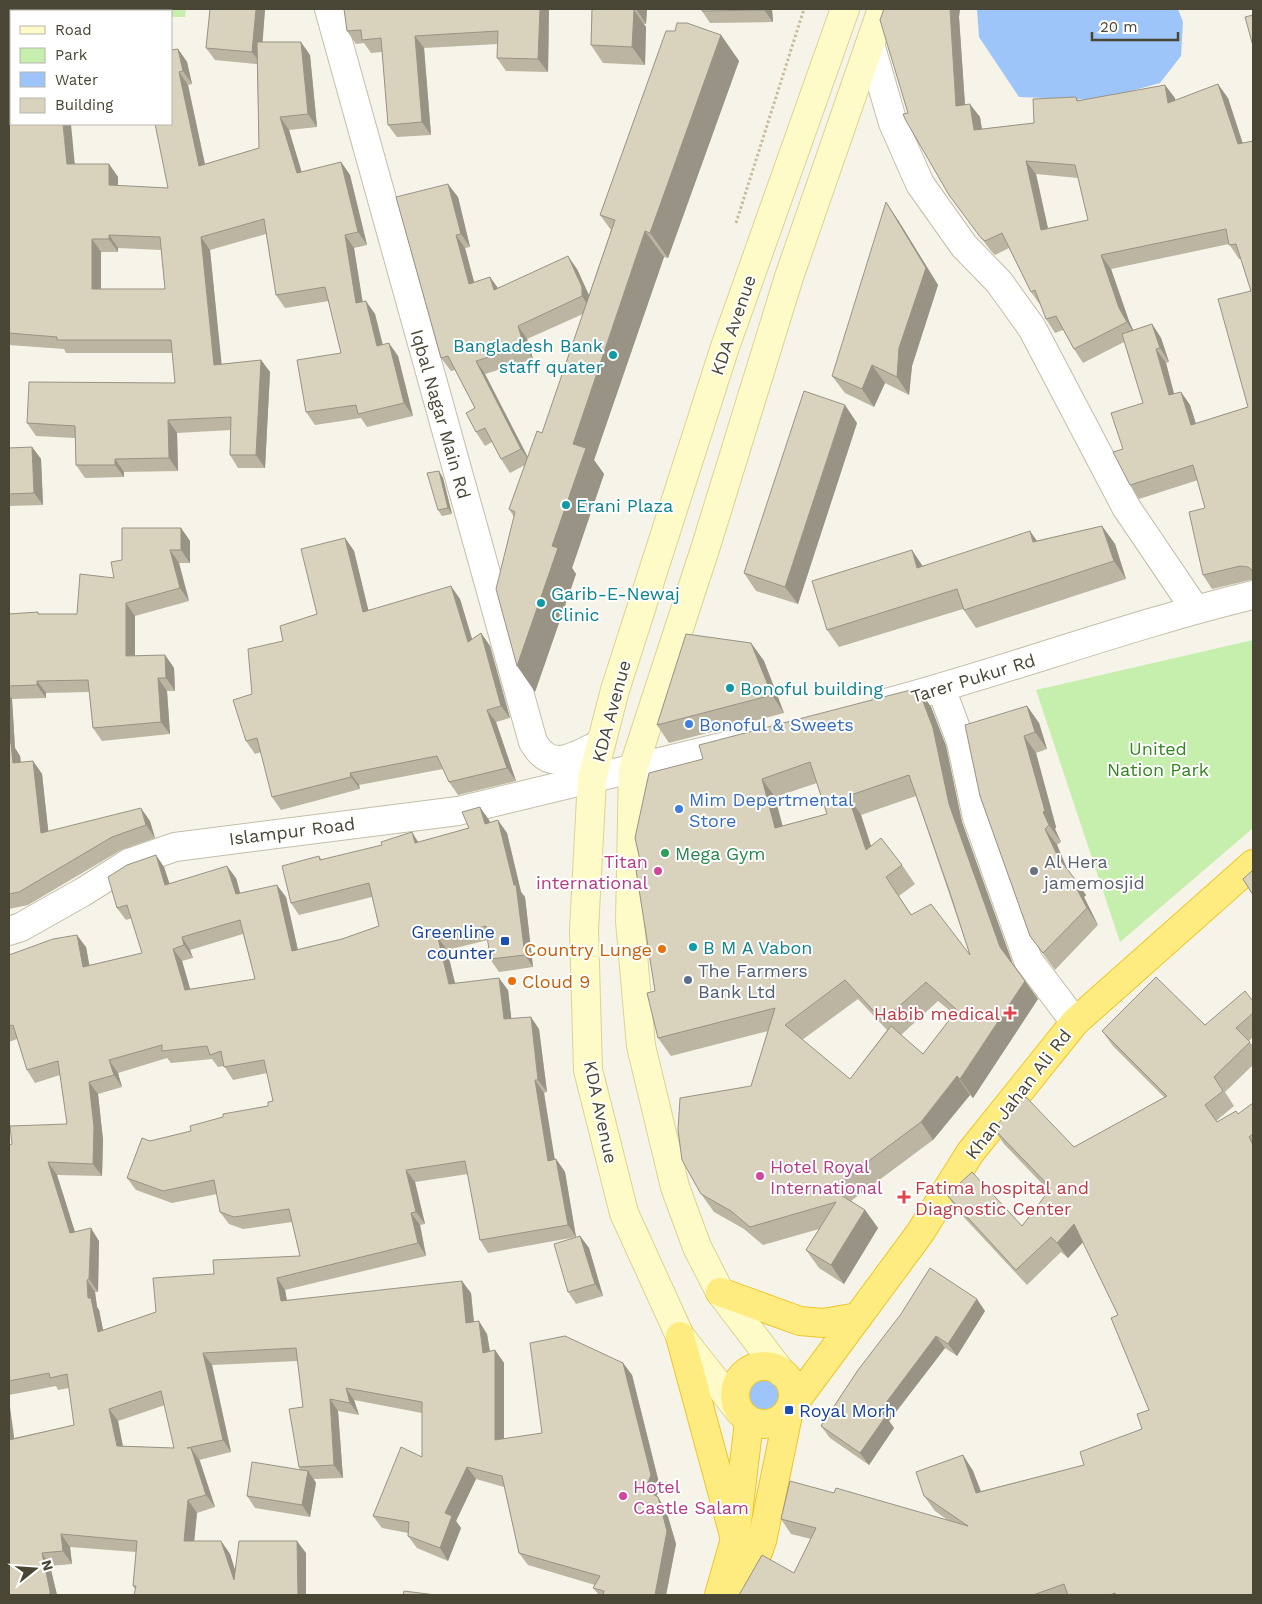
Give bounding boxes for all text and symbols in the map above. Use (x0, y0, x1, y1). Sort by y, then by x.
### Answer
legend (10, 10, 172, 125)
scale bar (1092, 10, 1178, 42)
text: 20 m (1100, 18, 1138, 36)
text: Road (55, 21, 92, 39)
text: Park (55, 46, 88, 64)
text: Water (55, 71, 98, 89)
text: Building (55, 96, 113, 114)
street label: KDA Avenue (706, 272, 760, 378)
street label: Iqbal Nagar Main Rd (407, 327, 475, 501)
place label: Bangladesh Bank staff quater (453, 335, 603, 377)
marker: Bangladesh Bank staff quater (607, 349, 619, 361)
place label: Erani Plaza (576, 495, 673, 516)
marker: Erani Plaza (560, 499, 572, 511)
place label: Garib-E-Newaj Clinic (551, 583, 680, 625)
marker: Garib-E-Newaj Clinic (535, 597, 547, 609)
street label: Tarer Pukur Rd (908, 649, 1038, 707)
street label: KDA Avenue (587, 658, 635, 764)
place label: Bonoful building (740, 678, 883, 699)
marker: Bonoful building (724, 682, 736, 694)
place label: Bonoful & Sweets (699, 714, 854, 735)
marker: Bonoful & Sweets (683, 718, 695, 730)
park label: United Nation Park (1107, 738, 1209, 780)
place label: Mim Depertmental Store (689, 789, 854, 831)
marker: Mim Depertmental Store (673, 803, 685, 815)
street label: Islampur Road (228, 813, 356, 849)
place label: Mega Gym (675, 843, 765, 864)
marker: Mega Gym (659, 847, 671, 859)
place label: Titan international (536, 851, 648, 893)
place label: Al Hera jamemosjid (1042, 851, 1145, 893)
marker: Titan international (652, 865, 664, 877)
marker: Al Hera jamemosjid (1028, 865, 1040, 877)
place label: Greenline counter (411, 921, 495, 963)
marker: Greenline counter (499, 935, 511, 947)
place label: B M A Vabon (703, 937, 812, 958)
place label: Country Lunge (524, 939, 652, 960)
marker: B M A Vabon (687, 941, 699, 953)
marker: Country Lunge (656, 943, 668, 955)
place label: The Farmers Bank Ltd (698, 960, 808, 1002)
place label: Cloud 9 (522, 971, 590, 992)
marker: The Farmers Bank Ltd (682, 974, 694, 986)
marker: Cloud 9 (506, 975, 518, 987)
place label: Habib medical (874, 1003, 1000, 1024)
marker: Habib medical (1004, 1007, 1016, 1019)
street label: Khan Jahan Ali Rd (961, 1025, 1075, 1163)
street label: KDA Avenue (580, 1059, 622, 1165)
place label: Hotel Royal International (770, 1156, 883, 1198)
marker: Hotel Royal International (754, 1170, 766, 1182)
place label: Fatima hospital and Diagnostic Center (915, 1177, 1089, 1219)
marker: Fatima hospital and Diagnostic Center (897, 1190, 911, 1204)
place label: Royal Morh (799, 1400, 896, 1421)
marker: Royal Morh (783, 1404, 795, 1416)
place label: Hotel Castle Salam (633, 1476, 749, 1518)
marker: Hotel Castle Salam (617, 1490, 629, 1502)
north arrow (10, 1544, 60, 1594)
text: N (38, 1558, 57, 1572)

